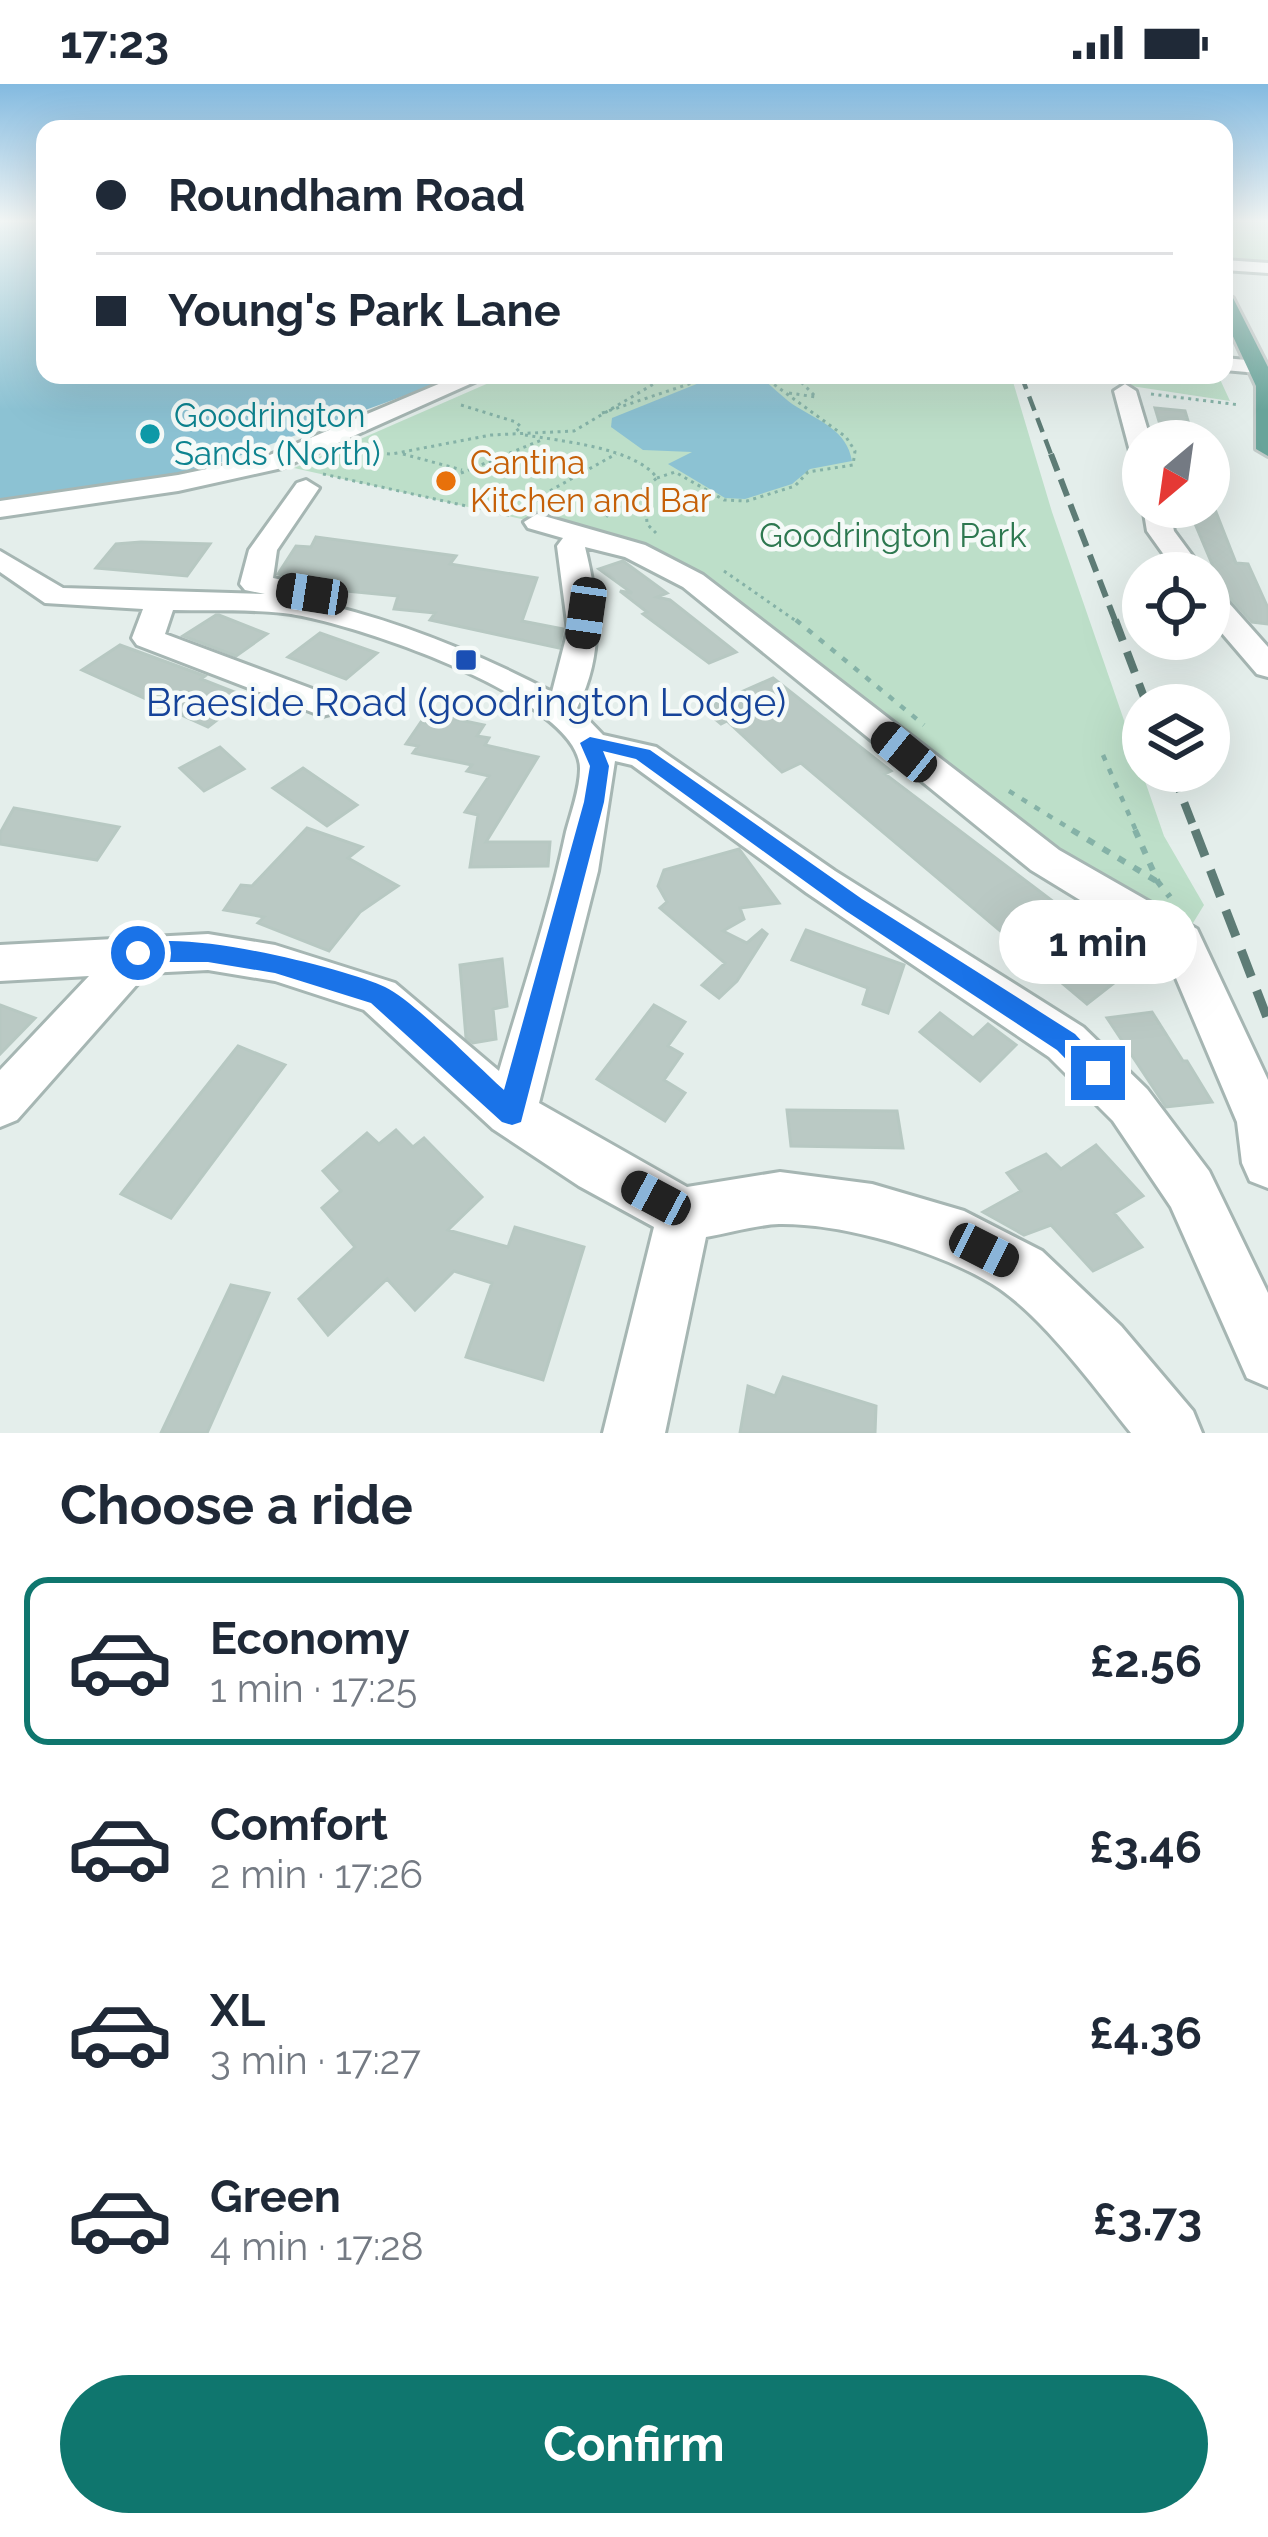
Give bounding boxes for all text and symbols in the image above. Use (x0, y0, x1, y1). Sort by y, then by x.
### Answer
text: 17:23 (60, 16, 169, 69)
text: Roundham Road (168, 169, 525, 222)
text: Young's Park Lane (168, 284, 561, 337)
place label: Goodrington Sands (North) (174, 396, 381, 473)
north arrow (1122, 420, 1230, 528)
map controls (1122, 420, 1230, 792)
marker: Goodrington Sands (North) (137, 421, 163, 447)
place label: Cantina Kitchen and Bar (470, 443, 712, 520)
marker: Cantina Kitchen and Bar (433, 468, 459, 494)
park label: Goodrington Park (759, 516, 1027, 555)
button: locate (1122, 552, 1230, 660)
car (274, 571, 350, 617)
car (563, 575, 609, 651)
marker: Braeside Road (goodrington Lodge) (453, 647, 479, 673)
place label: Braeside Road (goodrington Lodge) (146, 679, 786, 725)
button: layers (1122, 684, 1230, 792)
car (865, 715, 943, 789)
callout: 1 min (999, 899, 1197, 983)
text: 1 min (1049, 919, 1147, 965)
route start (111, 926, 165, 980)
route end (1071, 1046, 1125, 1100)
car (616, 1165, 696, 1231)
car (944, 1218, 1024, 1282)
text: Choose a ride (60, 1473, 413, 1537)
icon: car (66, 1607, 174, 1715)
text: Economy (210, 1612, 410, 1665)
text: £2.56 (1090, 1635, 1202, 1688)
text: 1 min · 17:25 (210, 1665, 417, 1711)
icon: car (66, 1793, 174, 1901)
text: Comfort (210, 1798, 388, 1851)
text: £3.46 (1089, 1821, 1202, 1874)
text: 2 min · 17:26 (210, 1851, 423, 1897)
icon: car (66, 1979, 174, 2087)
text: XL (210, 1984, 265, 2037)
text: £4.36 (1089, 2007, 1202, 2060)
text: 3 min · 17:27 (210, 2037, 421, 2083)
icon: car (66, 2165, 174, 2273)
text: Green (210, 2170, 341, 2223)
text: £3.73 (1093, 2193, 1202, 2246)
text: 4 min · 17:28 (210, 2223, 424, 2269)
button: Confirm (60, 2375, 1208, 2513)

